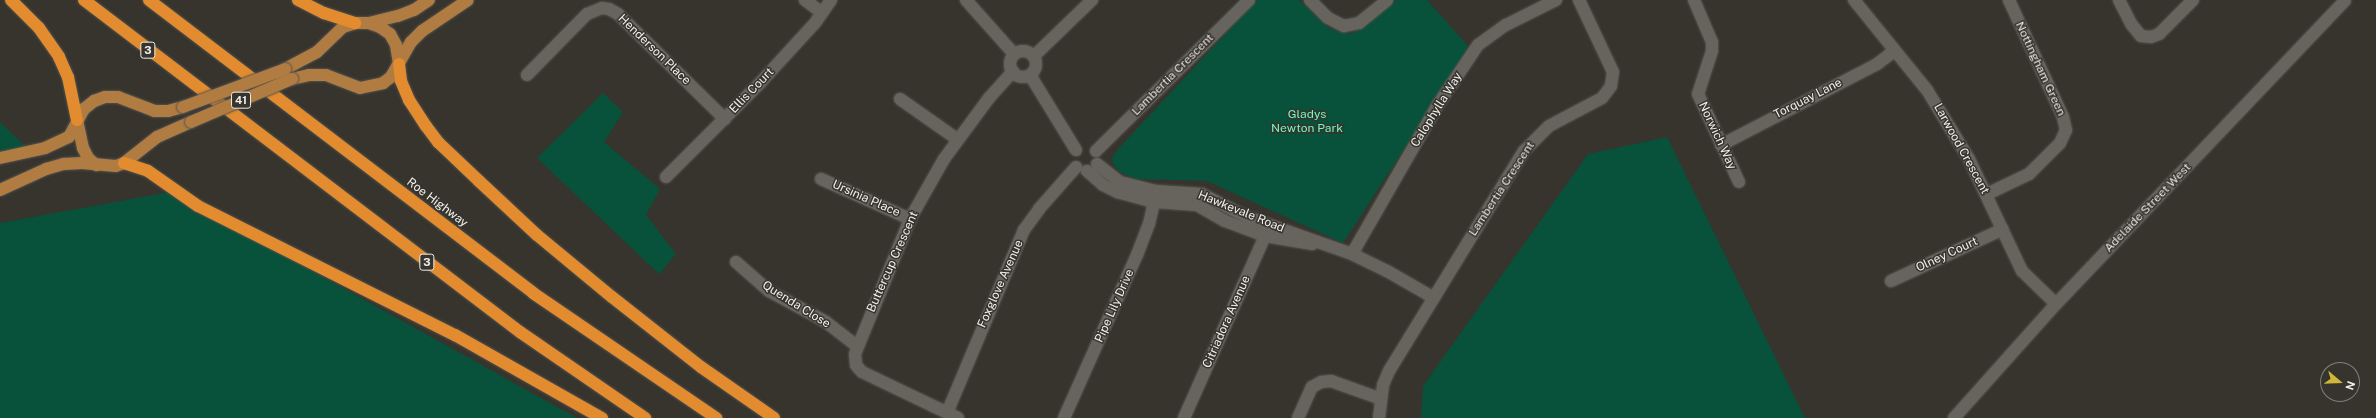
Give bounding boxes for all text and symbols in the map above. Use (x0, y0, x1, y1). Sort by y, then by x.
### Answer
street label: Henderson Place (615, 12, 693, 88)
street label: Nottingham Green (2012, 20, 2068, 118)
street label: Lambertia Crescent (1129, 31, 1217, 119)
road number: 3 (140, 41, 156, 59)
street label: Ellis Court (727, 65, 777, 117)
street label: Calophylla Way (1408, 70, 1466, 150)
street label: Torquay Lane (1771, 76, 1845, 122)
road number: 41 (231, 91, 251, 109)
street label: Norwich Way (1695, 100, 1739, 172)
street label: Larwood Crescent (1930, 101, 1992, 197)
park label: Gladys Newton Park (1271, 108, 1343, 136)
street label: Lambertia Crescent (1466, 139, 1538, 239)
street label: Adelaide Street West (2102, 160, 2194, 256)
street label: Roe Highway (404, 175, 470, 231)
street label: Ursinia Place (830, 178, 902, 220)
street label: Hawkevale Road (1196, 188, 1286, 236)
street label: Buttercup Crescent (864, 209, 922, 315)
street label: Olney Court (1914, 234, 1980, 276)
street label: Foxglove Avenue (975, 238, 1027, 330)
road number: 3 (419, 253, 435, 271)
street label: Pipe Lily Drive (1092, 267, 1138, 345)
street label: Citriadora Avenue (1200, 274, 1254, 370)
street label: Quenda Close (759, 278, 833, 332)
north arrow (2320, 362, 2360, 402)
text: N (2343, 380, 2357, 392)

